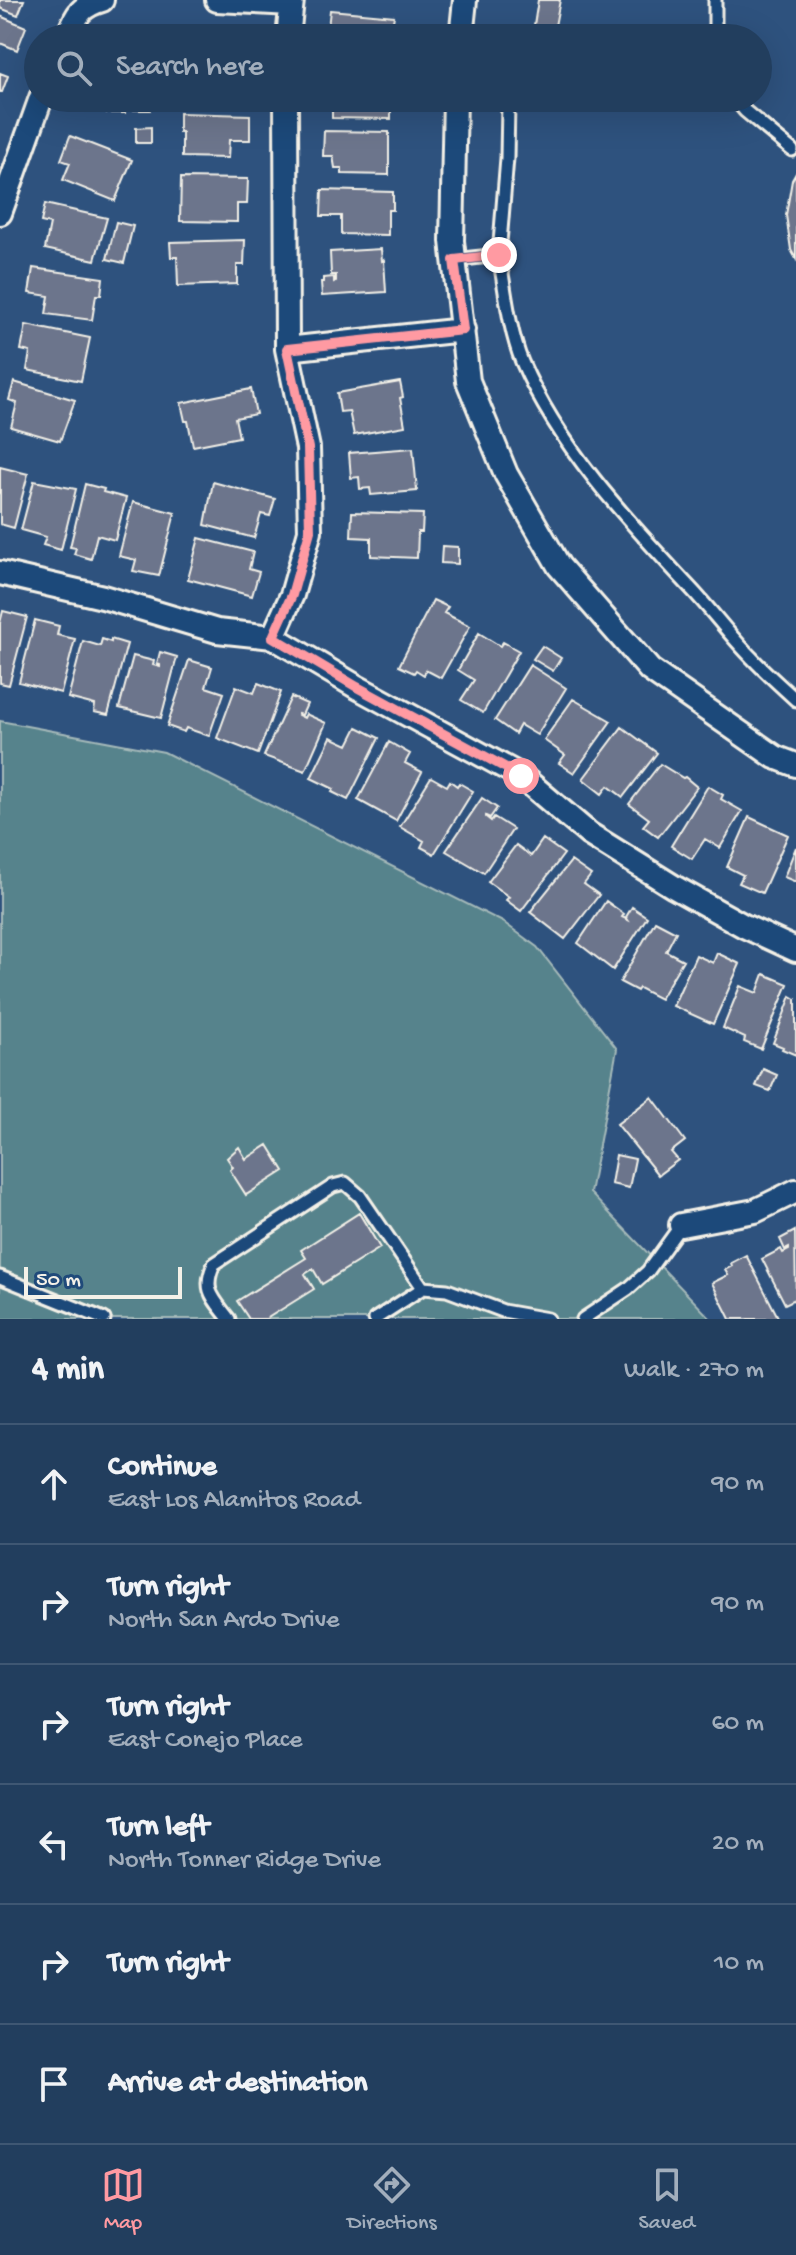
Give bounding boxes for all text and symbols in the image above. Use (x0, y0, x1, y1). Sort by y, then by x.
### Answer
search box (24, 24, 772, 112)
icon: search (52, 46, 96, 90)
text: Search here (116, 51, 264, 86)
route end (481, 237, 517, 273)
route start (503, 758, 539, 794)
scale bar (24, 1263, 182, 1299)
text: 50 m (36, 1268, 81, 1294)
text: 4 min (32, 1351, 104, 1391)
text: Walk · 270 m (624, 1356, 764, 1387)
text: Continue (108, 1451, 217, 1486)
icon: ahead (32, 1462, 76, 1506)
text: 90 m (712, 1469, 764, 1500)
text: East Los Alamitos Road (108, 1486, 360, 1517)
text: Turn right (108, 1571, 228, 1606)
icon: right (32, 1582, 76, 1626)
text: 90 m (712, 1589, 764, 1620)
text: North San Ardo Drive (108, 1606, 340, 1637)
text: Turn right (108, 1691, 228, 1726)
icon: right (32, 1702, 76, 1746)
text: 60 m (711, 1709, 764, 1740)
text: East Conejo Place (108, 1726, 302, 1757)
text: Turn left (108, 1811, 209, 1846)
icon: left (32, 1822, 76, 1866)
text: 20 m (712, 1829, 764, 1860)
text: North Tonner Ridge Drive (108, 1846, 381, 1877)
icon: right (32, 1942, 76, 1986)
text: Turn right (108, 1947, 228, 1982)
text: 10 m (714, 1949, 764, 1980)
icon: arrive (32, 2062, 76, 2106)
text: Arrive at destination (108, 2067, 368, 2102)
tab: Map (101, 2163, 145, 2237)
tab: Directions (347, 2163, 437, 2237)
tab: Saved (639, 2163, 695, 2237)

